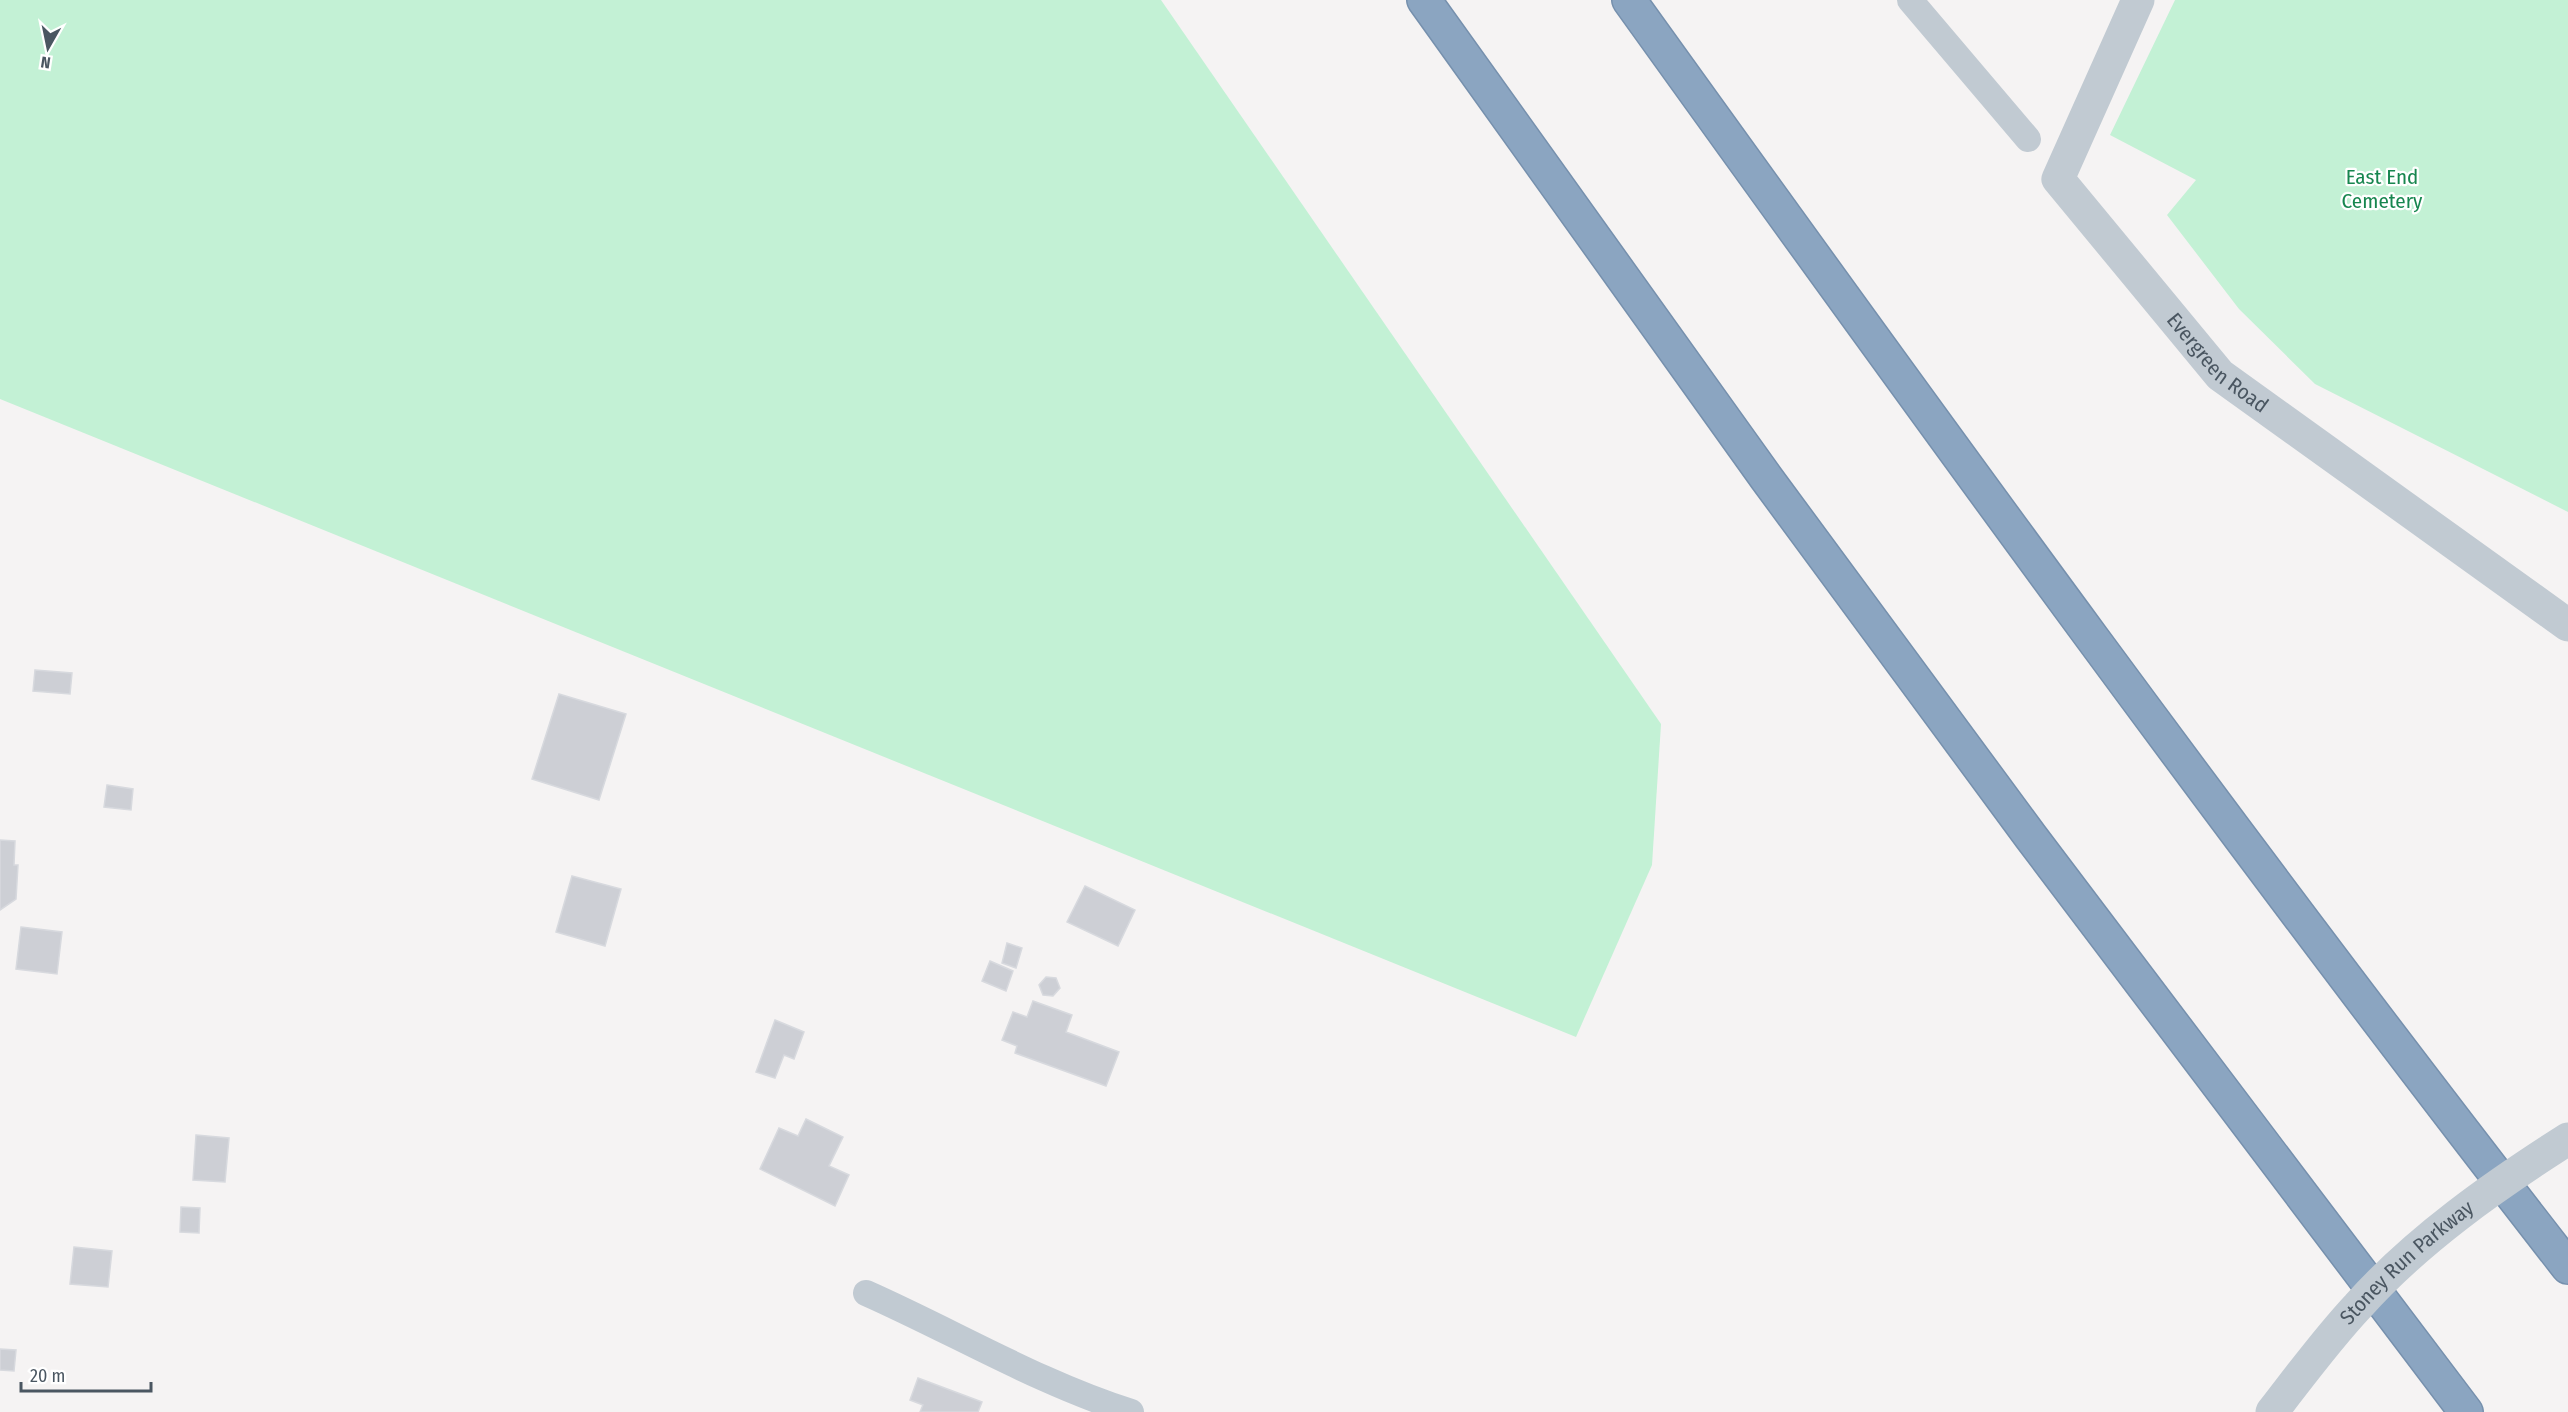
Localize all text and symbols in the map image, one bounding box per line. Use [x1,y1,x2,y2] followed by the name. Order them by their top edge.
[18,18,78,78] north arrow
[40,52,52,72] text: N
[2342,164,2423,214] park label: East End Cemetery
[2161,307,2273,418] street label: Evergreen Road
[2334,1194,2479,1330] street label: Stoney Run Parkway
[21,1355,152,1393] scale bar
[30,1365,65,1387] text: 20 m

